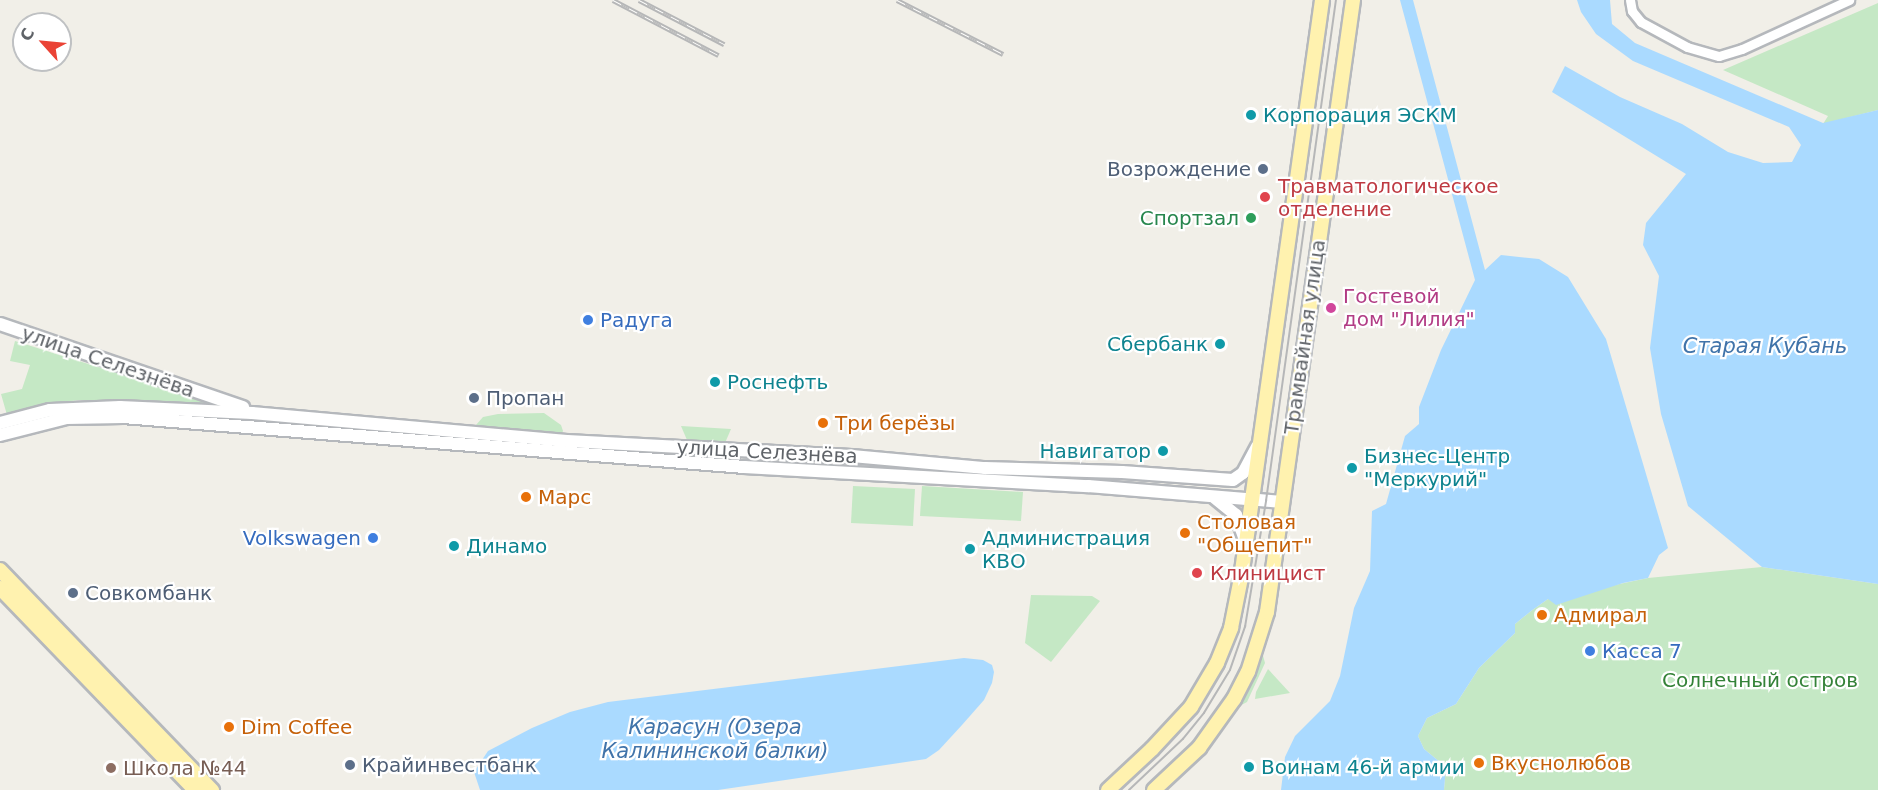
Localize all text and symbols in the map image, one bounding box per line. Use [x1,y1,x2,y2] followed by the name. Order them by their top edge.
[12,12,72,72] north arrow
[16,25,38,44] text: С
[1263,103,1457,127] place label: Корпорация ЭСКМ
[1244,108,1258,122] marker: Корпорация ЭСКМ
[1107,157,1251,181] place label: Возрождение
[1256,162,1270,176] marker: Возрождение
[1278,174,1498,221] place label: Травматологическое отделение
[1256,188,1274,206] marker: Травматологическое отделение
[1140,206,1239,230] place label: Спортзал
[1244,211,1258,225] marker: Спортзал
[1279,238,1331,436] street label: Трамвайная улица
[1343,284,1475,331] place label: Гостевой дом "Лилия"
[1324,301,1338,315] marker: Гостевой дом "Лилия"
[600,308,673,332] place label: Радуга
[581,313,595,327] marker: Радуга
[18,321,198,403] street label: улица Селезнёва
[1107,332,1208,356] place label: Сбербанк
[1683,333,1847,359] water label: Старая Кубань
[1213,337,1227,351] marker: Сбербанк
[727,370,828,394] place label: Роснефть
[708,375,722,389] marker: Роснефть
[486,386,564,410] place label: Пропан
[467,391,481,405] marker: Пропан
[835,411,955,435] place label: Три берёзы
[816,416,830,430] marker: Три берёзы
[676,435,858,469] street label: улица Селезнёва
[1040,439,1151,463] place label: Навигатор
[1156,444,1170,458] marker: Навигатор
[1364,444,1510,491] place label: Бизнес-Центр "Меркурий"
[1345,461,1359,475] marker: Бизнес-Центр "Меркурий"
[538,485,591,509] place label: Марс
[519,490,533,504] marker: Марс
[1197,510,1312,557] place label: Столовая "Общепит"
[243,526,361,550] place label: Volkswagen
[982,526,1150,573] place label: Администрация КВО
[1178,526,1192,540] marker: Столовая "Общепит"
[366,531,380,545] marker: Volkswagen
[466,534,547,558] place label: Динамо
[447,539,461,553] marker: Динамо
[963,542,977,556] marker: Администрация КВО
[1210,561,1325,585] place label: Клиницист
[1188,564,1206,582] marker: Клиницист
[85,581,212,605] place label: Совкомбанк
[66,586,80,600] marker: Совкомбанк
[1554,603,1647,627] place label: Адмирал
[1535,608,1549,622] marker: Адмирал
[1602,639,1682,663] place label: Касса 7
[1583,644,1597,658] marker: Касса 7
[1662,668,1858,692] park label: Солнечный остров
[601,714,829,764] water label: Карасун (Озера Калининской балки)
[241,715,352,739] place label: Dim Coffee
[222,720,236,734] marker: Dim Coffee
[1491,751,1631,775] place label: Вкуснолюбов
[362,753,537,777] place label: Крайинвестбанк
[1261,755,1465,779] place label: Воинам 46-й армии
[123,756,246,780] place label: Школа №44
[1472,756,1486,770] marker: Вкуснолюбов
[343,758,357,772] marker: Крайинвестбанк
[1242,760,1256,774] marker: Воинам 46-й армии
[104,761,118,775] marker: Школа №44

